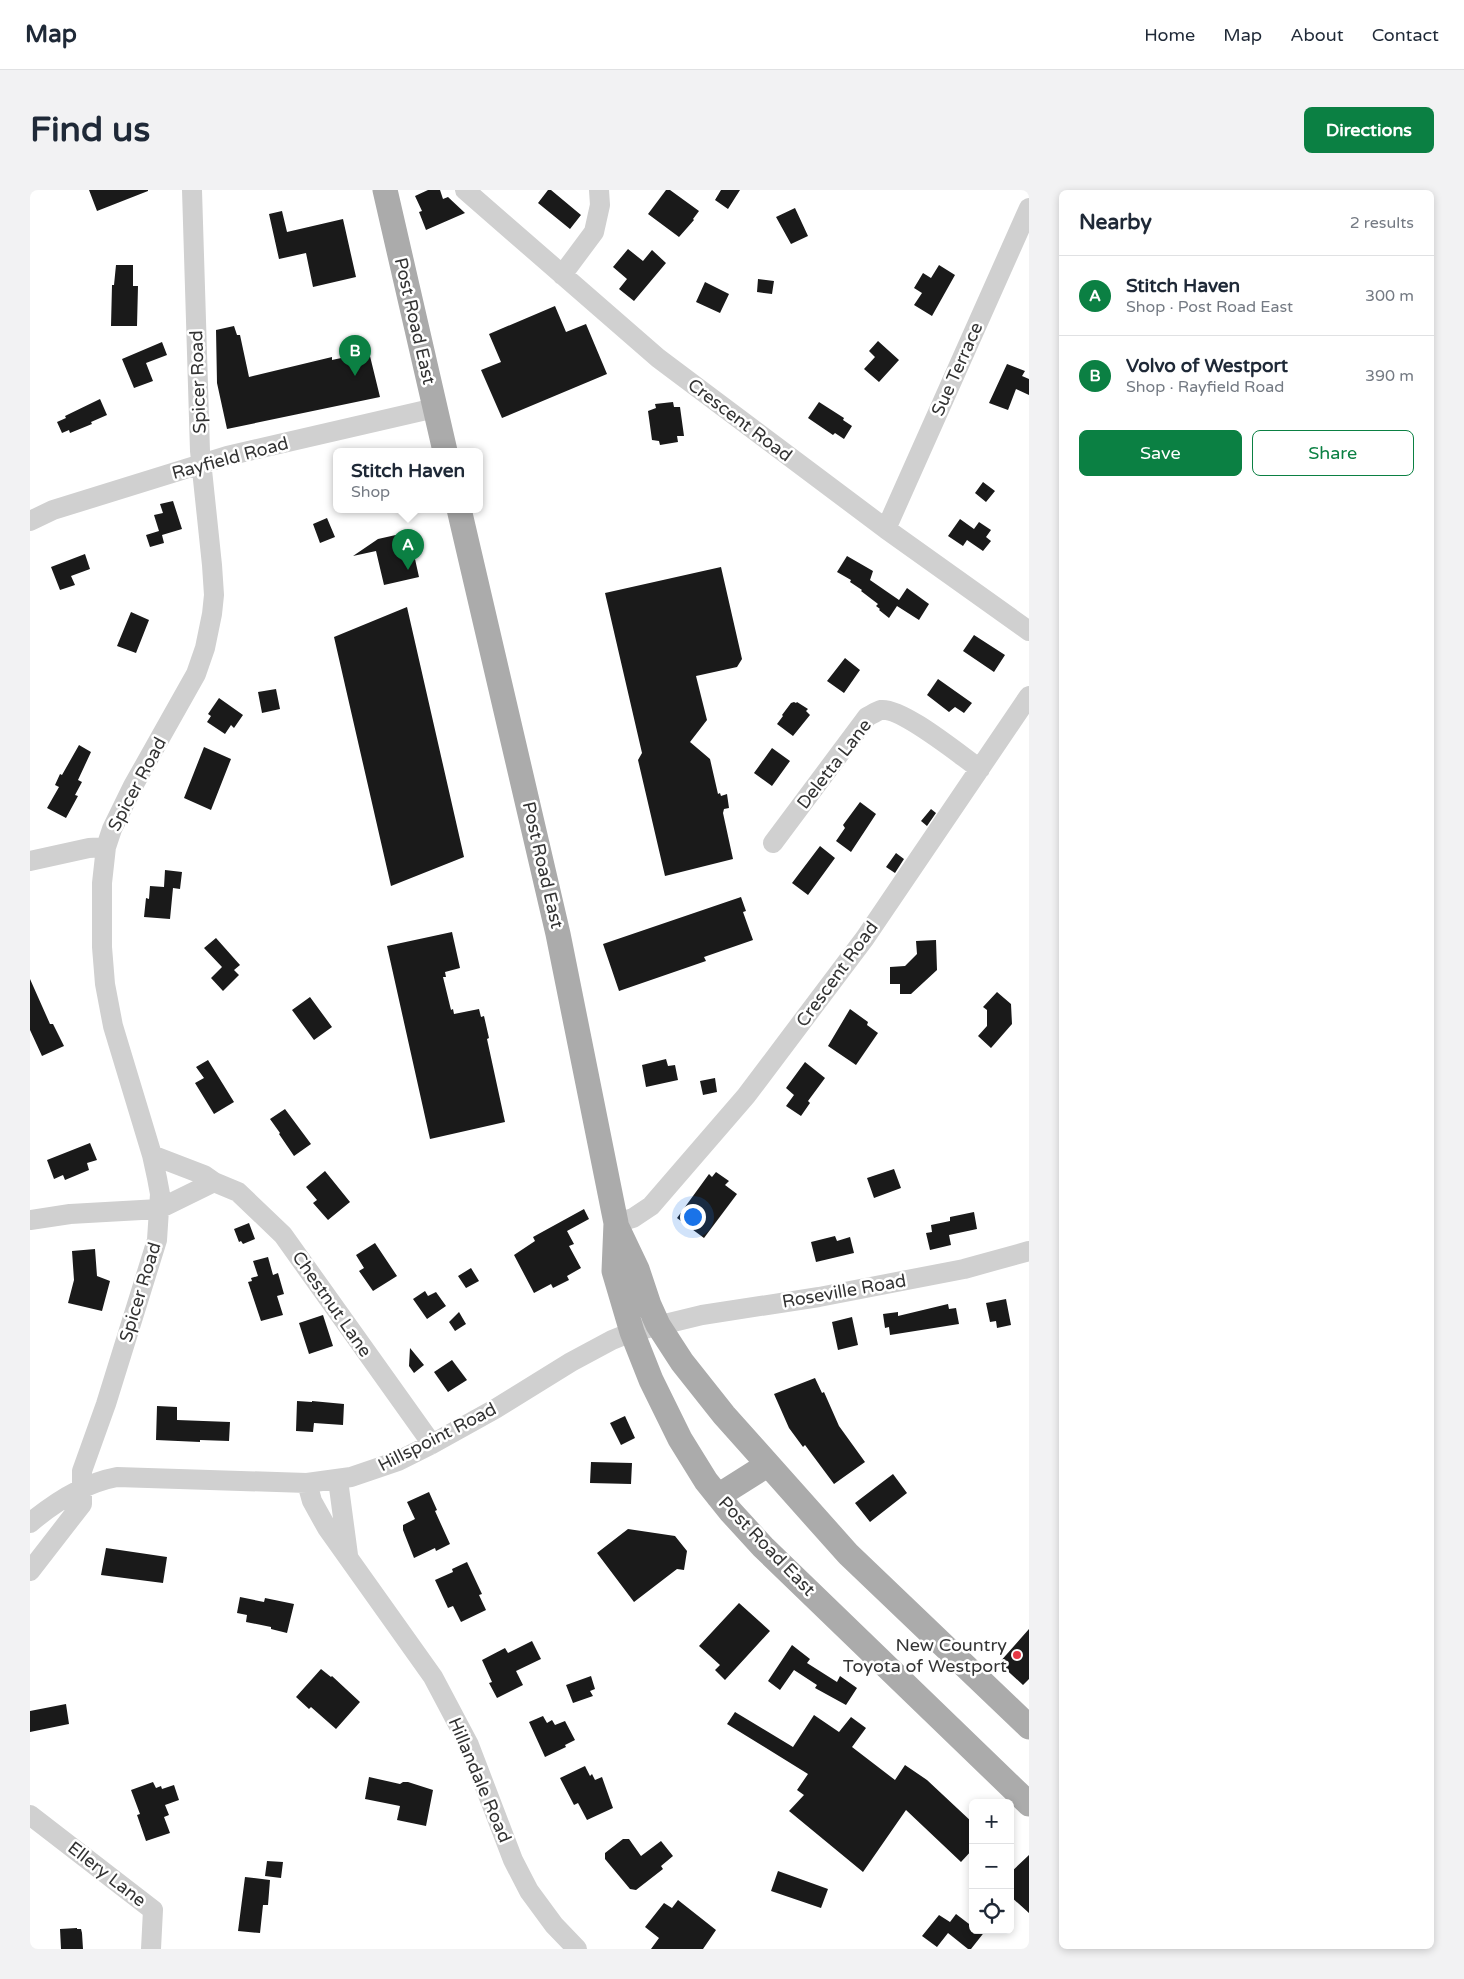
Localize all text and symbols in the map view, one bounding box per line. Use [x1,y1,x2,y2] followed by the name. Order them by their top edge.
[25,20,77,49] text: Map
[1144,24,1195,46] text: Home
[1223,24,1262,46] text: Map
[1290,24,1344,46] text: About
[1372,24,1439,46] text: Contact
[1304,107,1434,153] button: Directions
[30,109,150,151] text: Find us
[1079,210,1152,235] text: Nearby
[1350,213,1414,233] text: 2 results
[390,255,440,387] street label: Post Road East
[1126,275,1240,297] text: Stitch Haven
[1089,286,1101,306] text: A
[1365,286,1414,306] text: 300 m
[1126,297,1293,317] text: Shop · Post Road East
[927,319,987,419] street label: Sue Terrace
[185,330,211,434] street label: Spicer Road
[339,335,371,376] pin: B
[1126,355,1288,377] text: Volvo of Westport
[1089,366,1101,386] text: B
[1365,366,1414,386] text: 390 m
[683,374,797,466] street label: Crescent Road
[1126,377,1284,397] text: Shop · Rayfield Road
[1079,430,1242,476] button: Save
[1252,430,1414,476] button: Share
[169,432,291,484] street label: Rayfield Road
[333,448,483,513] popup
[351,460,465,482] text: Stitch Haven
[351,482,390,502] text: Shop
[392,529,424,570] pin: A
[792,715,876,813] street label: Deletta Lane
[103,733,171,835] street label: Spicer Road
[518,799,568,931] street label: Post Road East
[791,917,883,1031] street label: Crescent Road
[680,1204,706,1230] your location
[114,1239,166,1345] street label: Spicer Road
[287,1247,377,1361] street label: Chestnut Lane
[780,1269,908,1313] street label: Roseville Road
[374,1398,500,1476] street label: Hillspoint Road
[714,1492,820,1600] street label: Post Road East
[843,1634,1007,1677] place label: New Country Toyota of Westport
[1011,1649,1023,1661] marker: New Country Toyota of Westport
[444,1714,516,1846] street label: Hillandale Road
[969,1799,1014,1934] map controls
[969,1799,1014,1844] button: +
[63,1837,151,1911] street label: Ellery Lane
[969,1844,1014,1889] button: −
[969,1889,1014,1934] button: locate

